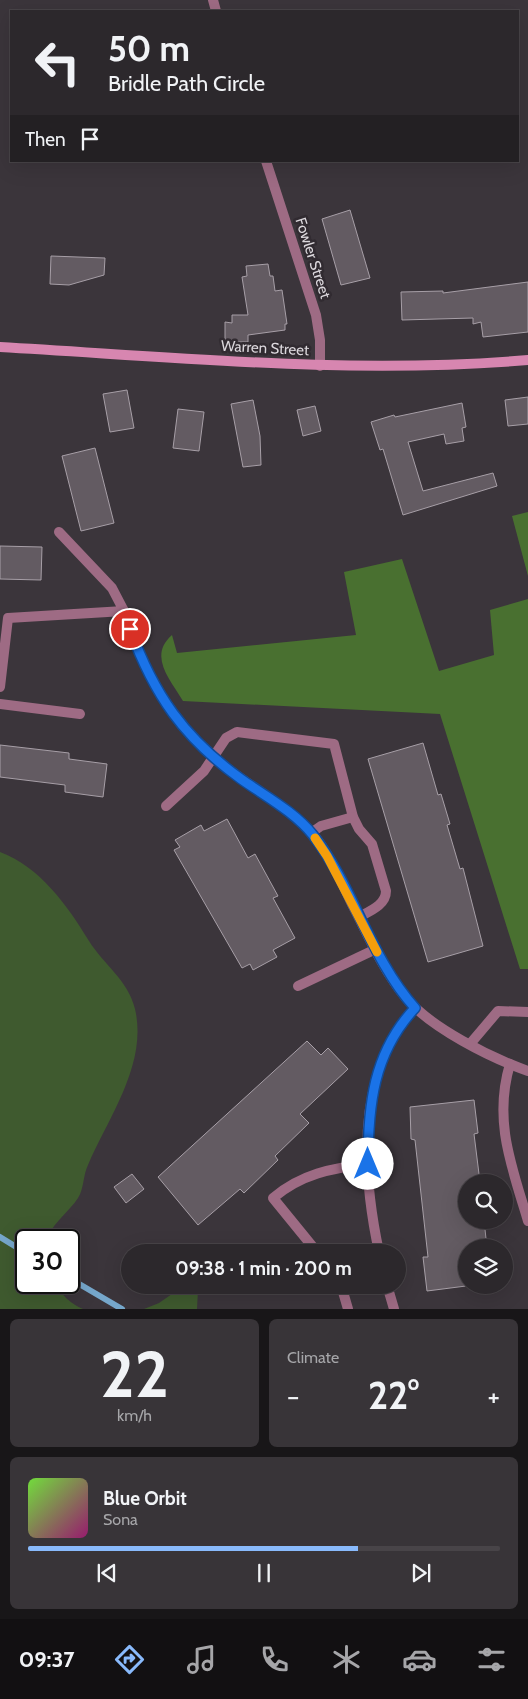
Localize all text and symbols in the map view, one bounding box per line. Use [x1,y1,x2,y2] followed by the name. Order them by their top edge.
[108,27,190,70] text: 50 m
[25,30,90,95] icon: left
[108,70,265,97] text: Bridle Path Circle
[76,125,104,153] icon: arrive
[25,128,66,151] text: Then
[291,215,335,301] street label: Fowler Street
[221,337,309,359] street label: Warren Street
[109,608,151,650] pin
[116,615,144,643] icon: arrive
[341,1137,393,1189] position arrow
[458,1174,513,1294] map controls
[458,1174,513,1229] button: search
[15,1229,80,1294] speed limit sign: 30
[458,1239,513,1294] button: layers
[175,1257,352,1280] text: 09:38 · 1 min · 200 m
[100,1334,169,1413] text: 22
[287,1348,339,1367] text: Climate
[368,1372,419,1419] text: 22°
[287,1379,299,1413] text: −
[488,1379,500,1413] text: +
[117,1406,152,1425] text: km/h
[103,1487,187,1510] text: Blue Orbit
[103,1510,138,1529] text: Sona
[93,1559,121,1587] icon: previous
[250,1559,278,1587] icon: pause
[407,1559,435,1587] icon: next
[112,1642,147,1677] icon: directions
[184,1642,219,1677] icon: music
[257,1642,292,1677] icon: phone
[329,1642,364,1677] icon: climate
[402,1642,437,1677] icon: car
[474,1642,509,1677] icon: filters
[19,1646,75,1673] text: 09:37

